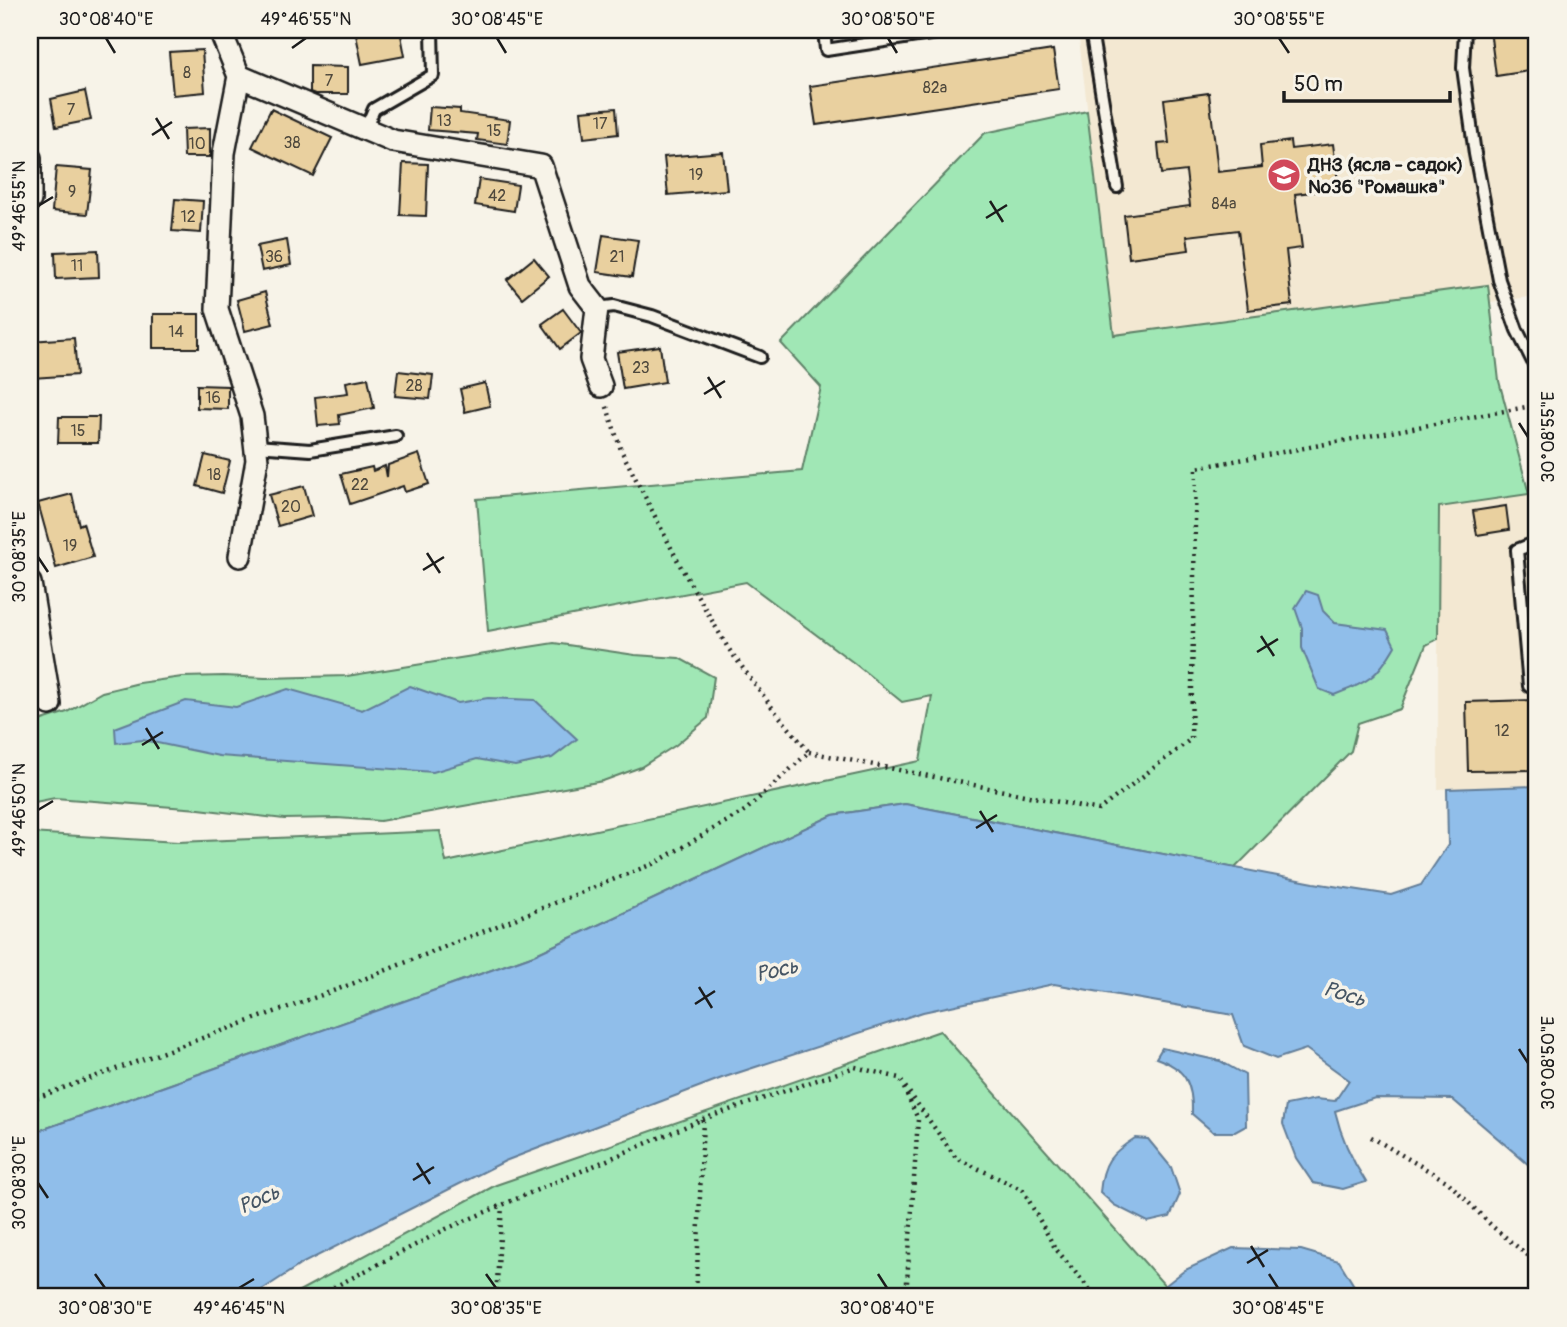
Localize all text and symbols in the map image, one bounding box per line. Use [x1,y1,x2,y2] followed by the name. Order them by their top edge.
[59,8,153,31] text: 30°08'40"E
[260,8,352,31] text: 49°46'55"N
[451,8,543,31] text: 30°08'45"E
[841,8,935,31] text: 30°08'50"E
[1233,8,1325,31] text: 30°08'55"E
[1284,60,1450,104] scale bar
[183,63,191,83] house number: 8
[325,71,334,91] house number: 7
[1294,71,1343,98] text: 50 m
[923,78,947,98] house number: 82а
[67,100,76,120] house number: 7
[436,111,452,131] house number: 13
[593,114,608,134] house number: 17
[487,121,501,141] house number: 15
[284,133,301,153] house number: 38
[188,134,206,154] house number: 10
[1307,153,1463,199] place label: ДНЗ (ясла - садок) №36 "Ромашка"
[1265,156,1303,194] school or university icon: ДНЗ (ясла - садок) №36 "Ромашка"
[8,160,31,252] text: 49°46'55"N
[689,165,703,185] house number: 19
[68,182,76,202] house number: 9
[488,186,506,206] house number: 42
[1212,194,1236,214] house number: 84а
[180,207,196,227] house number: 12
[265,247,283,267] house number: 36
[609,247,625,267] house number: 21
[71,256,83,276] house number: 11
[168,322,184,342] house number: 14
[632,358,650,378] house number: 23
[405,376,423,396] house number: 28
[205,388,221,408] house number: 16
[1537,391,1560,483] text: 30°08'55"E
[71,421,85,441] house number: 15
[207,465,221,485] house number: 18
[351,475,369,495] house number: 22
[281,497,301,517] house number: 20
[8,511,31,603] text: 30°08'35"E
[63,536,77,556] house number: 19
[1494,721,1510,741] house number: 12
[8,763,31,857] text: 49°46'50"N
[754,953,801,988] water label: Рось
[1321,975,1369,1014] water label: Рось
[1537,1016,1560,1110] text: 30°08'50"E
[8,1136,31,1230] text: 30°08'30"E
[235,1178,284,1220] water label: Рось
[58,1297,152,1320] text: 30°08'30"E
[193,1297,285,1320] text: 49°46'45"N
[450,1297,542,1320] text: 30°08'35"E
[840,1297,934,1320] text: 30°08'40"E
[1232,1297,1324,1320] text: 30°08'45"E

